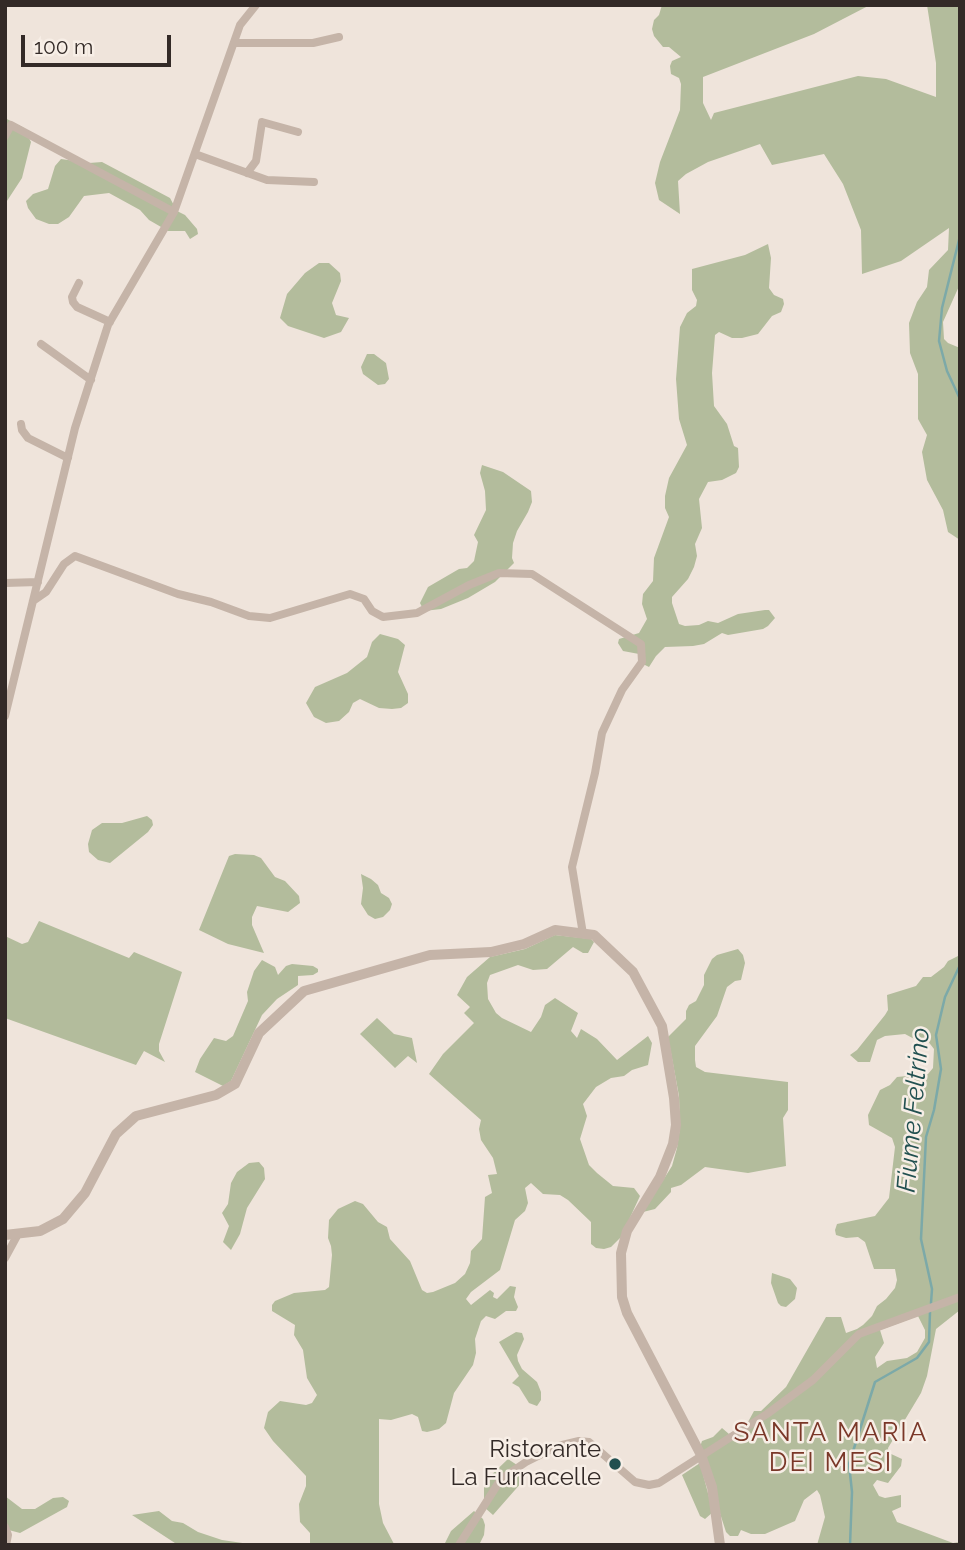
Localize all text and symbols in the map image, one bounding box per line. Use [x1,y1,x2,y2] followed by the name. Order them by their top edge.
[24,21,175,65] scale bar
[34,34,93,59] text: 100 m
[891,1026,937,1194] water label: Fiume Feltrino
[735,1417,927,1478] district label: SANTA MARIA DEI MESI
[450,1436,601,1492] place label: Ristorante La Furnacelle
[607,1456,623,1472] marker: Ristorante La Furnacelle

